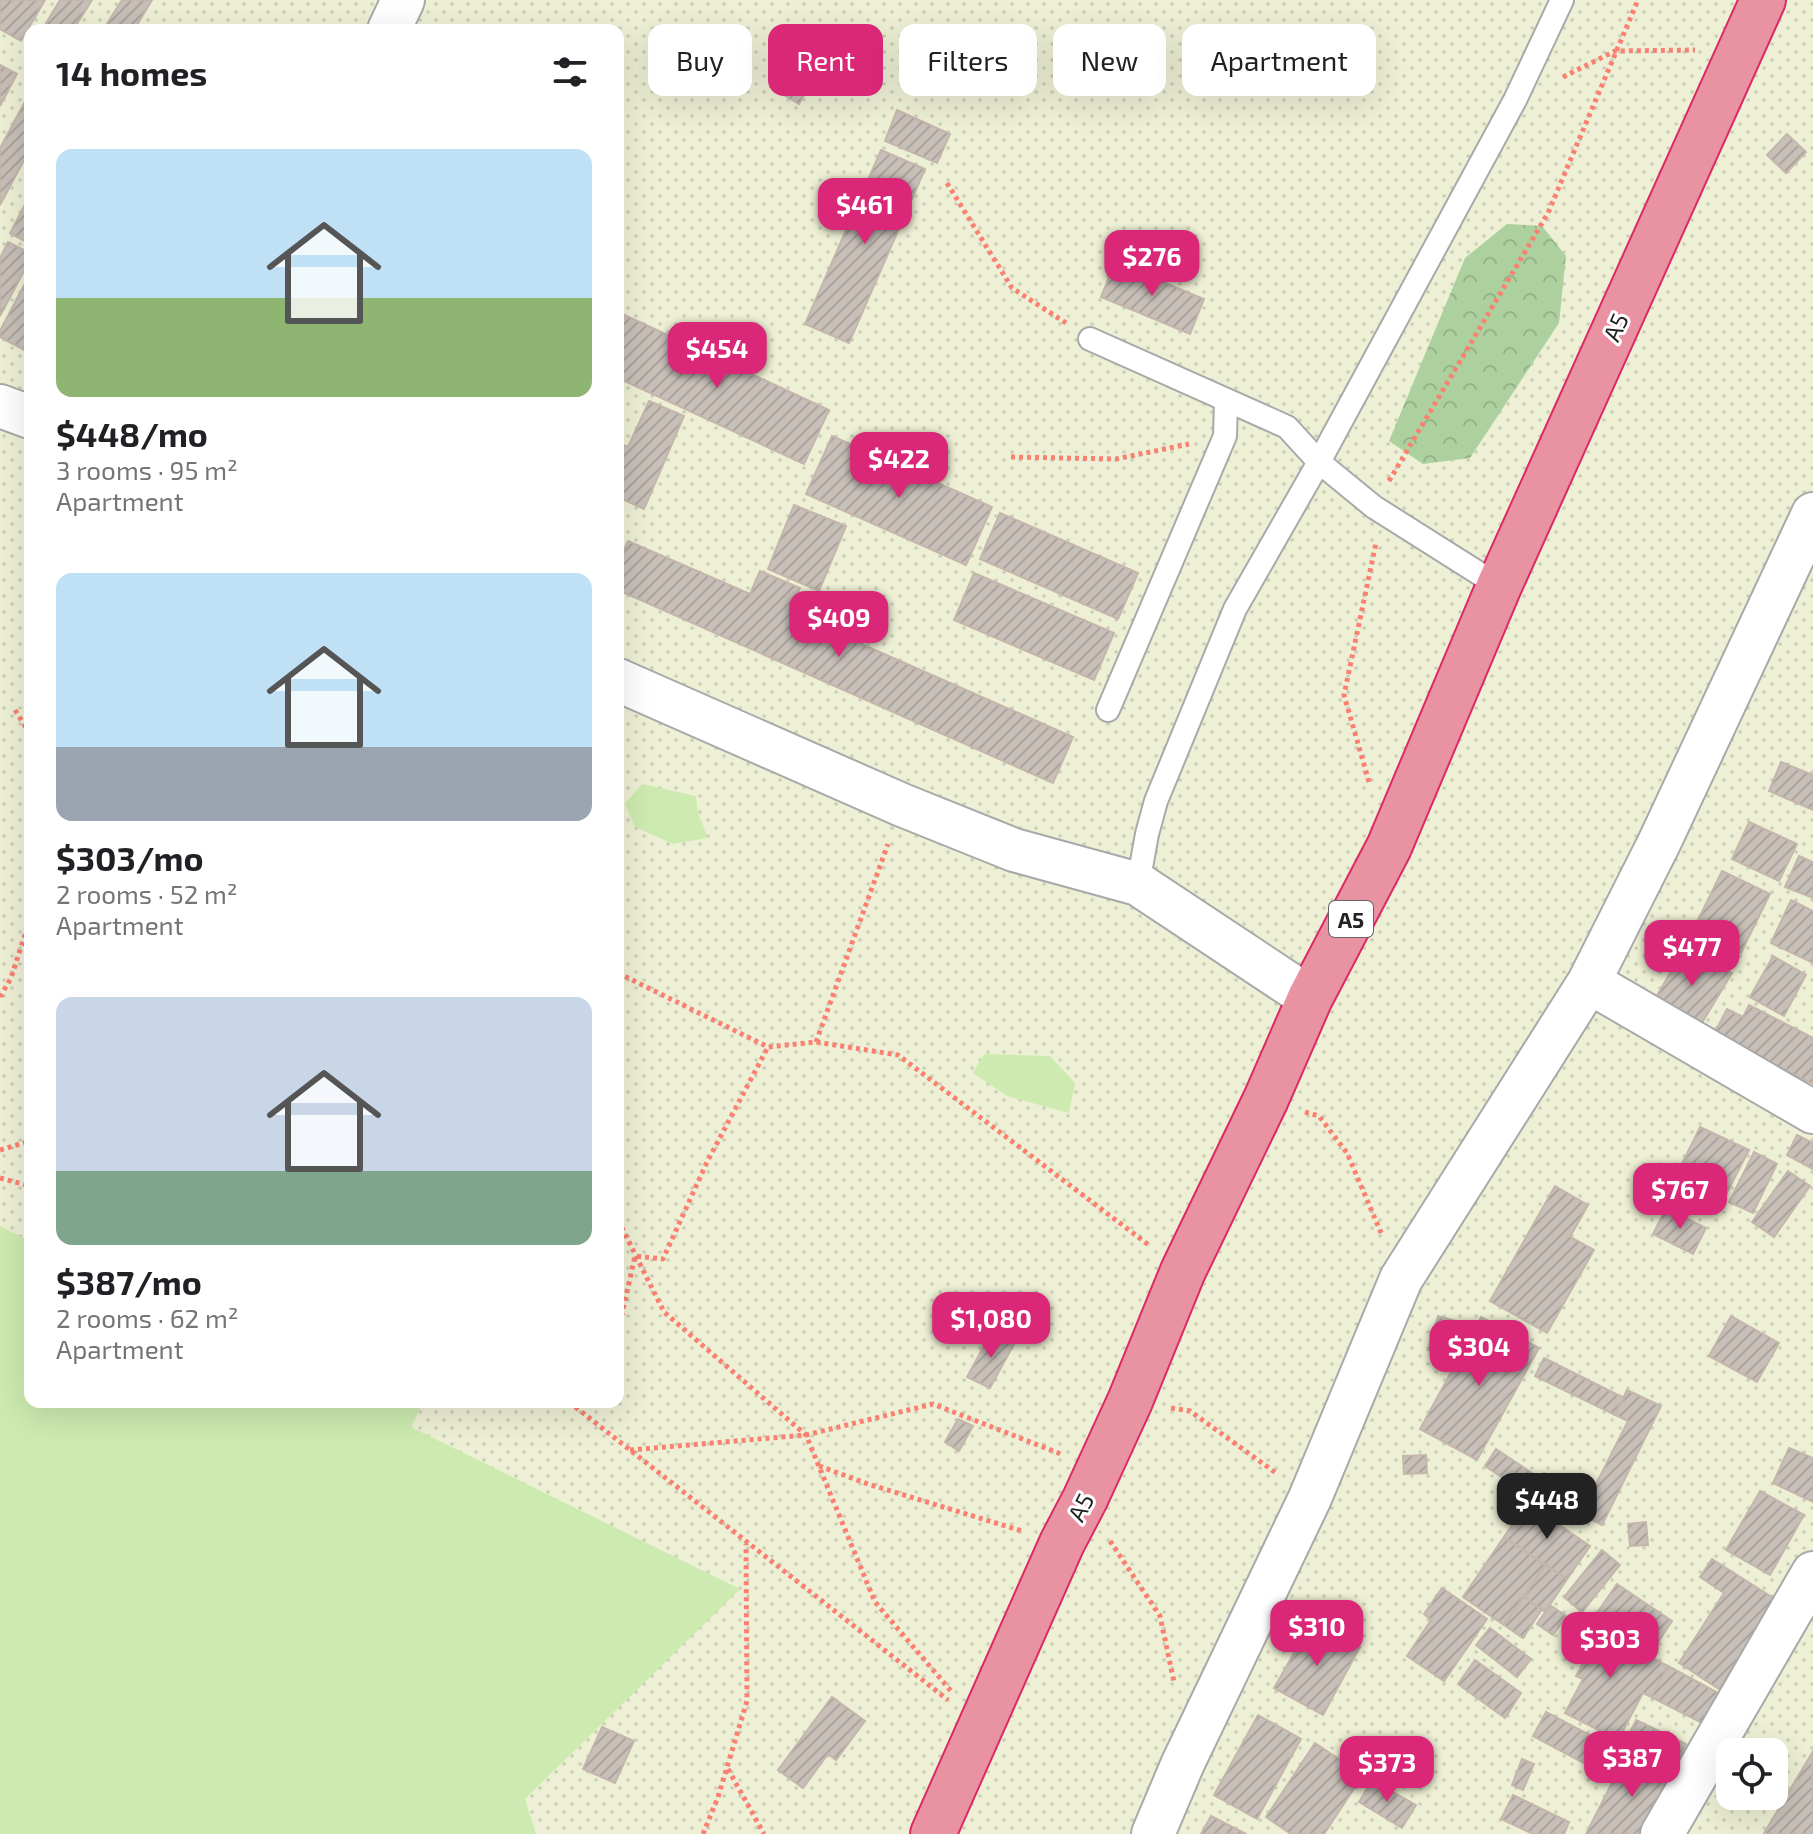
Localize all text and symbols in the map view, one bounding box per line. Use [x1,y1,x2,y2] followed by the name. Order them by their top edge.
[648,24,752,96] chip: Buy
[768,24,883,96] chip: Rent
[899,24,1037,96] chip: Filters
[1053,24,1166,96] chip: New
[1182,24,1376,96] chip: Apartment
[548,50,592,94] icon: filters
[56,52,207,93] text: 14 homes
[818,178,912,246] pin: $461
[836,188,894,219] text: $461
[252,201,396,345] icon: home
[1105,230,1199,298] pin: $276
[1122,240,1182,271] text: $276
[1596,308,1634,346] street label: A5
[670,322,764,390] pin: $454
[686,332,748,363] text: $454
[56,413,208,454] text: $448/mo
[852,432,946,500] pin: $422
[868,442,930,473] text: $422
[56,454,238,485] text: 3 rooms · 95 m²
[56,485,184,516] text: Apartment
[792,591,886,659] pin: $409
[807,601,871,632] text: $409
[252,625,396,769] icon: home
[56,837,203,878] text: $303/mo
[56,878,238,909] text: 2 rooms · 52 m²
[1329,901,1373,937] road number: A5
[56,909,184,940] text: Apartment
[1645,920,1739,988] pin: $477
[1662,930,1722,961] text: $477
[252,1049,396,1193] icon: home
[1633,1163,1727,1231] pin: $767
[1651,1173,1709,1204] text: $767
[56,1261,202,1302] text: $387/mo
[926,1292,1056,1360] pin: $1,080
[56,1302,239,1333] text: 2 rooms · 62 m²
[950,1302,1032,1333] text: $1,080
[1432,1320,1526,1388] pin: $304
[1448,1330,1510,1361] text: $304
[56,1333,184,1364] text: Apartment
[1500,1473,1594,1541] pin: $448
[1515,1483,1579,1514] text: $448
[1061,1488,1099,1526] street label: A5
[1270,1600,1364,1668] pin: $310
[1288,1610,1346,1641] text: $310
[1563,1612,1657,1680] pin: $303
[1580,1622,1640,1653] text: $303
[1585,1731,1679,1799] pin: $387
[1340,1736,1434,1804] pin: $373
[1716,1738,1788,1810] map controls
[1716,1738,1788,1810] button: locate
[1602,1741,1662,1772] text: $387
[1358,1746,1416,1777] text: $373

